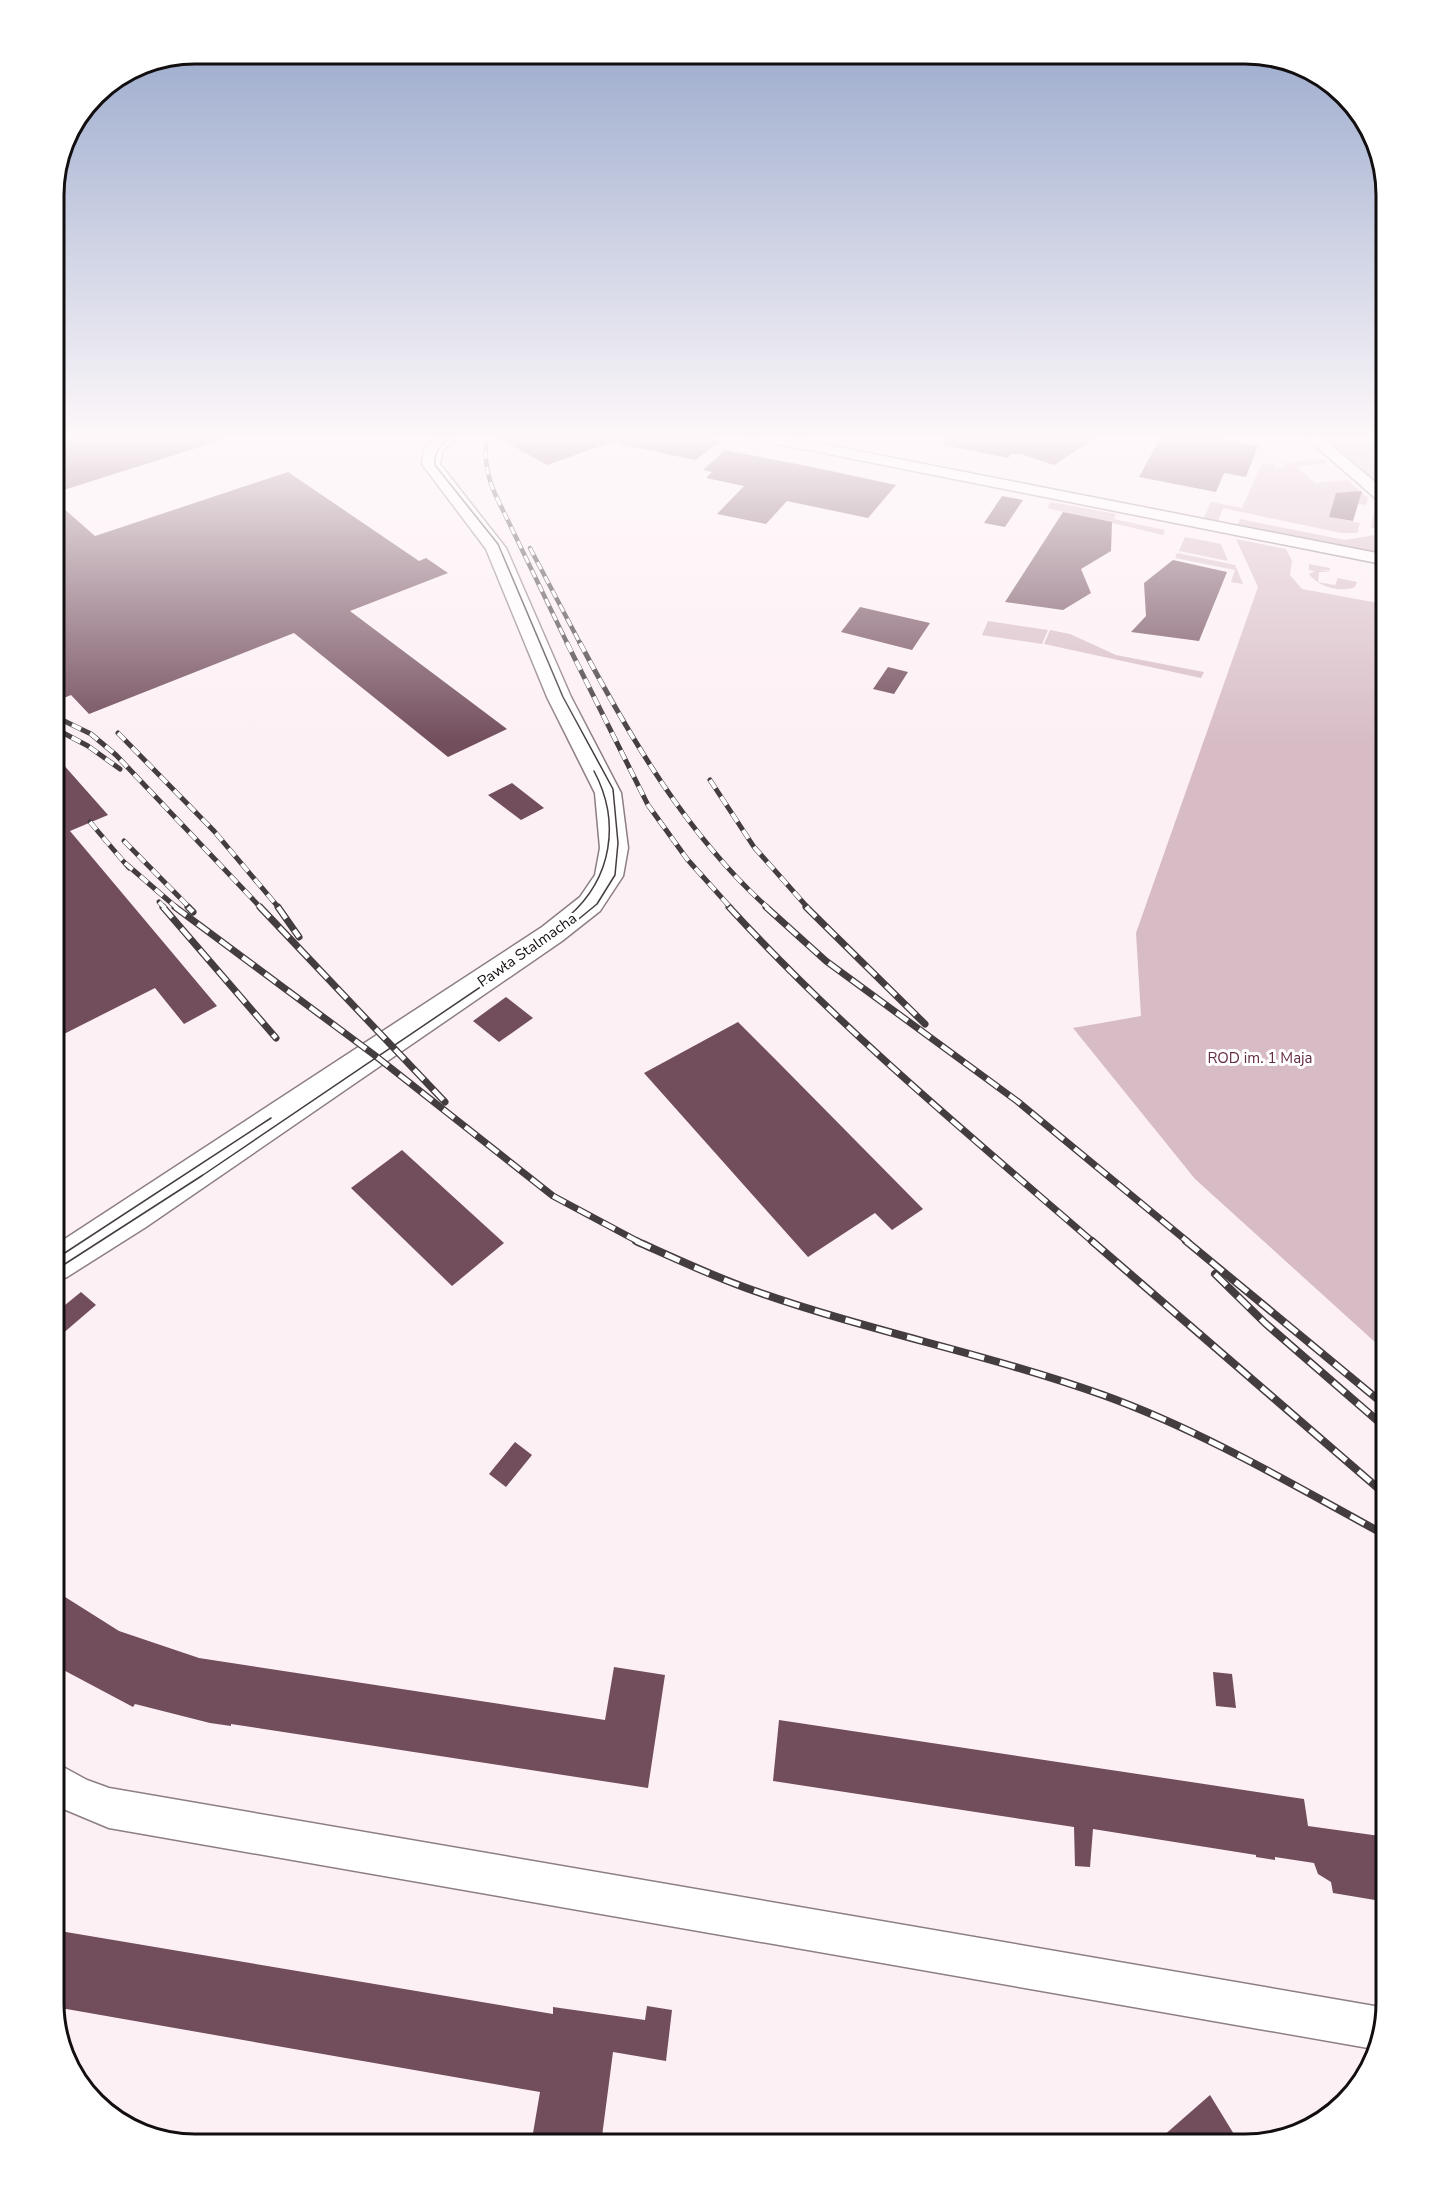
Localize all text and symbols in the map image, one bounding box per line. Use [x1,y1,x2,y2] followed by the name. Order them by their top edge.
[473,908,581,992] street label: Pawła Stalmacha
[1207,1048,1313,1068] park label: ROD im. 1 Maja

